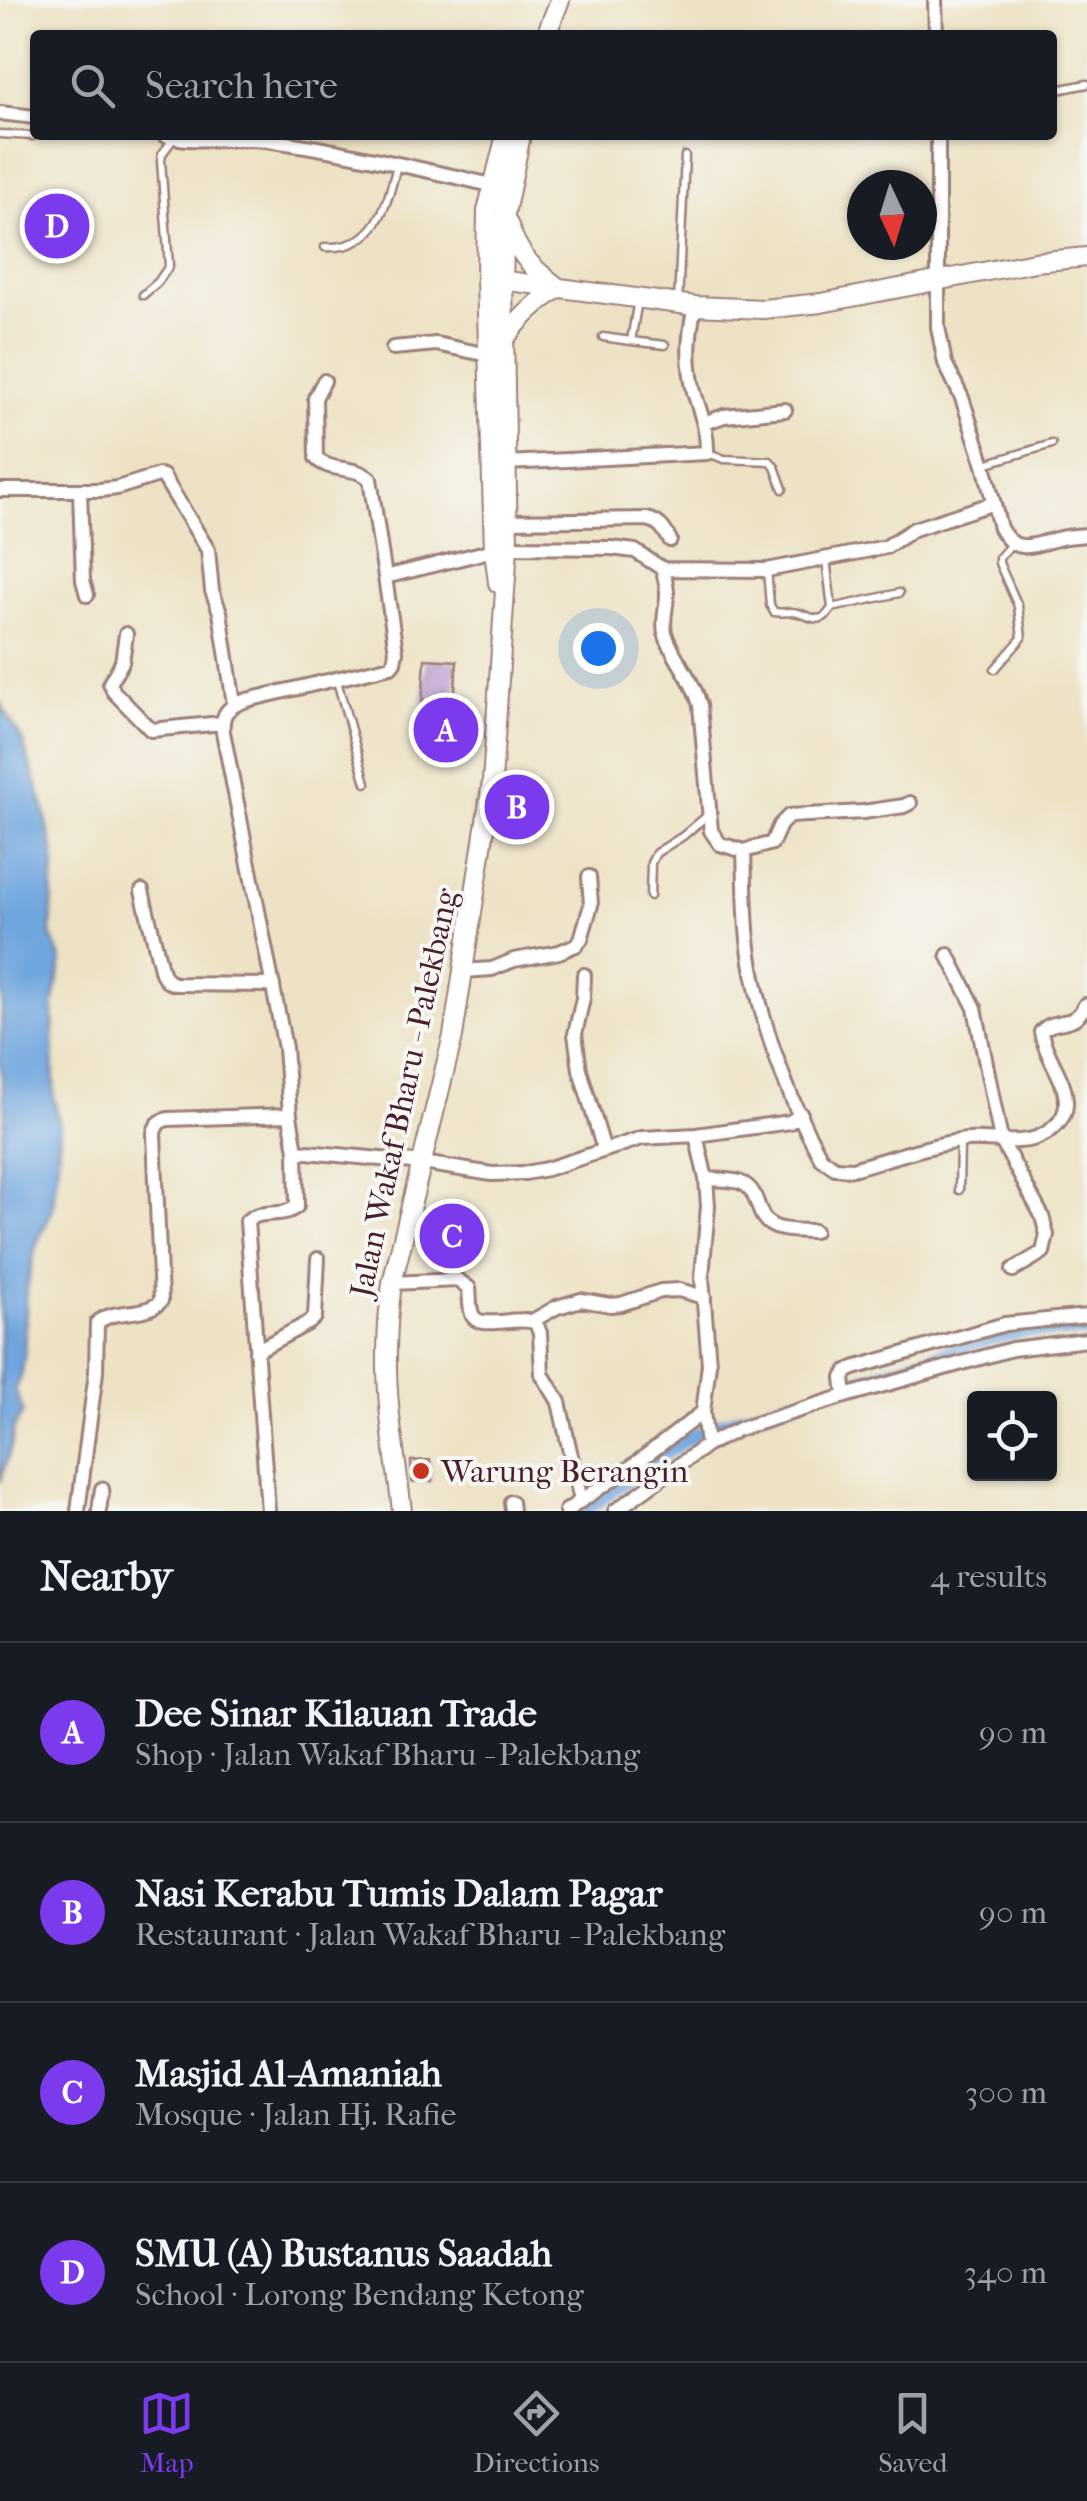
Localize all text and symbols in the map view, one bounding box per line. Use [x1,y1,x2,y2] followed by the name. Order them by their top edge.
[30,30,1057,140] search box
[65,58,120,113] icon: search
[145,63,338,108] text: Search here
[847,170,937,260] north arrow
[24,188,90,264] pin: D
[573,623,624,674] your location
[414,692,478,768] pin: A
[484,770,550,844] pin: B
[342,884,466,1304] street label: Jalan Wakaf Bharu - Palekbang
[420,1198,484,1274] pin: C
[967,1391,1057,1481] map controls
[967,1391,1057,1481] button: locate
[440,1453,689,1490] place label: Warung Berangin
[410,1460,432,1482] marker: Warung Berangin
[40,1552,172,1601] text: Nearby
[930,1558,1047,1595] text: 4 results
[135,1691,537,1736] text: Dee Sinar Kilauan Trade
[62,1714,83,1751] text: A
[979,1714,1047,1751] text: 90 m
[135,1736,640,1773] text: Shop · Jalan Wakaf Bharu - Palekbang
[135,1871,663,1916] text: Nasi Kerabu Tumis Dalam Pagar
[62,1894,83,1931] text: B
[979,1894,1047,1931] text: 90 m
[135,1916,725,1953] text: Restaurant · Jalan Wakaf Bharu - Palekbang
[135,2051,442,2096] text: Masjid Al-Amaniah
[62,2074,83,2111] text: C
[965,2074,1047,2111] text: 300 m
[135,2096,456,2133] text: Mosque · Jalan Hj. Rafie
[135,2231,552,2276] text: SMU (A) Bustanus Saadah
[60,2254,85,2291] text: D
[964,2254,1047,2291] text: 340 m
[135,2276,583,2313] text: School · Lorong Bendang Ketong
[139,2386,194,2479] tab: Map
[473,2386,599,2479] tab: Directions
[878,2386,948,2479] tab: Saved

